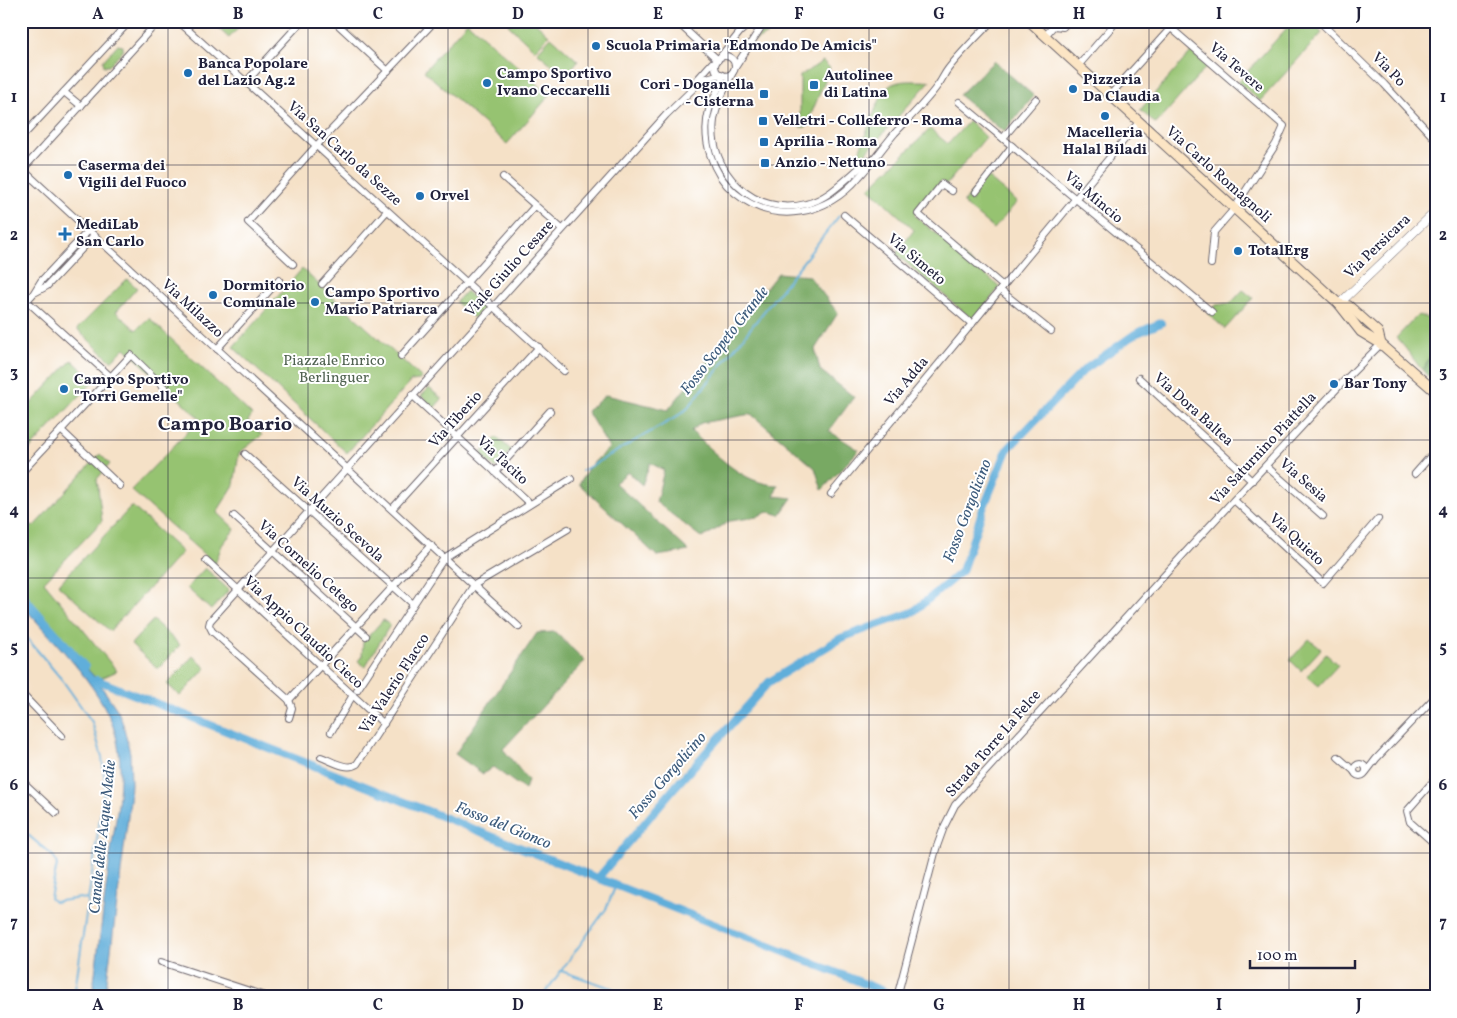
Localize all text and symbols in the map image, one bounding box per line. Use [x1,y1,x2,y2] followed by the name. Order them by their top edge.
[92,4,104,26] text: A
[233,4,244,26] text: B
[373,4,383,26] text: C
[512,4,524,26] text: D
[653,4,663,26] text: E
[794,4,804,26] text: F
[933,4,945,26] text: G
[1073,4,1085,26] text: H
[1216,4,1222,26] text: I
[1355,4,1362,26] text: J
[606,36,877,57] place label: Scuola Primaria "Edmondo De Amicis"
[1204,38,1268,98] street label: Via Tevere
[590,40,602,52] marker: Scuola Primaria "Edmondo De Amicis"
[1366,48,1410,92] street label: Via Po
[198,54,308,92] place label: Banca Popolare del Lazio Ag.2
[497,64,612,102] place label: Campo Sportivo Ivano Ceccarelli
[824,66,893,104] place label: Autolinee di Latina
[182,67,194,79] marker: Banca Popolare del Lazio Ag.2
[1083,70,1160,108] place label: Pizzeria Da Claudia
[640,75,754,113] place label: Cori - Doganella - Cisterna
[481,77,493,89] marker: Campo Sportivo Ivano Ceccarelli
[808,79,820,91] marker: Autolinee di Latina
[1067,83,1079,95] marker: Pizzeria Da Claudia
[11,87,17,109] text: 1
[1440,87,1446,109] text: 1
[758,88,770,100] marker: Cori - Doganella - Cisterna
[282,97,406,211] street label: Via San Carlo da Sezze
[1099,110,1111,122] marker: Macelleria Halal Biladi
[773,111,963,132] place label: Velletri - Colleferro - Roma
[757,115,769,127] marker: Velletri - Colleferro - Roma
[1161,122,1275,228] street label: Via Carlo Romagnoli
[1063,123,1147,161] place label: Macelleria Halal Biladi
[774,132,878,153] place label: Aprilia - Roma
[758,136,770,148] marker: Aprilia - Roma
[775,153,886,174] place label: Anzio - Nettuno
[78,156,187,194] place label: Caserma dei Vigili del Fuoco
[759,157,771,169] marker: Anzio - Nettuno
[1059,167,1127,229] street label: Via Mincio
[62,169,74,181] marker: Caserma dei Vigili del Fuoco
[430,186,469,207] place label: Orvel
[414,190,426,202] marker: Orvel
[1340,210,1416,284] street label: Via Persicara
[76,215,145,253] place label: MediLab San Carlo
[461,216,559,322] street label: Viale Giulio Cesare
[10,225,18,247] text: 2
[1439,225,1447,247] text: 2
[58,227,72,241] marker: MediLab San Carlo
[882,229,950,291] street label: Via Simeto
[1248,241,1309,262] place label: TotalErg
[1232,245,1244,257] marker: TotalErg
[156,275,228,343] street label: Via Milazzo
[223,276,305,314] place label: Dormitorio Comunale
[676,282,774,400] water label: Fosso Scopeto Grande
[325,283,440,321] place label: Campo Sportivo Mario Patriarca
[207,289,219,301] marker: Dormitorio Comunale
[309,296,321,308] marker: Campo Sportivo Mario Patriarca
[283,351,385,389] park label: Piazzale Enrico Berlinguer
[880,353,934,411] street label: Via Adda
[10,362,18,384] text: 3
[1439,362,1447,384] text: 3
[1148,368,1238,452] street label: Via Dora Baltea
[74,370,189,408] place label: Campo Sportivo "Torri Gemelle"
[1344,374,1407,395] place label: Bar Tony
[1328,378,1340,390] marker: Bar Tony
[58,383,70,395] marker: Campo Sportivo "Torri Gemelle"
[425,387,487,453] street label: Via Tiberio
[1206,388,1322,510] street label: Via Saturnino Piattella
[158,411,292,439] district label: Campo Boario
[472,432,532,490] street label: Via Tacito
[1274,454,1332,508] street label: Via Sesia
[938,456,998,566] water label: Fosso Gorgolicino
[286,472,388,568] street label: Via Muzio Scevola
[9,500,19,522] text: 4
[1438,500,1448,522] text: 4
[1264,509,1328,571] street label: Via Quieto
[253,516,363,618] street label: Via Cornelio Cetego
[238,572,368,694] street label: Via Appio Claudio Cieco
[355,630,435,738] street label: Via Valerio Flacco
[10,637,18,659] text: 5
[1439,637,1447,659] text: 5
[941,686,1047,802] street label: Strada Torre La Felce
[624,727,712,824] water label: Fosso Gorgolicino
[84,759,122,915] water label: Canale delle Acque Medie
[10,775,19,797] text: 6
[1439,775,1448,797] text: 6
[452,797,555,855] water label: Fosso del Gionco
[10,912,18,934] text: 7
[1439,912,1447,934] text: 7
[1250,938,1354,970] scale bar
[1257,946,1297,967] text: 100 m
[92,995,104,1017] text: A
[233,995,244,1017] text: B
[373,995,383,1017] text: C
[512,995,524,1017] text: D
[653,995,663,1017] text: E
[794,995,804,1017] text: F
[933,995,945,1017] text: G
[1073,995,1085,1017] text: H
[1216,995,1222,1017] text: I
[1355,995,1362,1017] text: J

